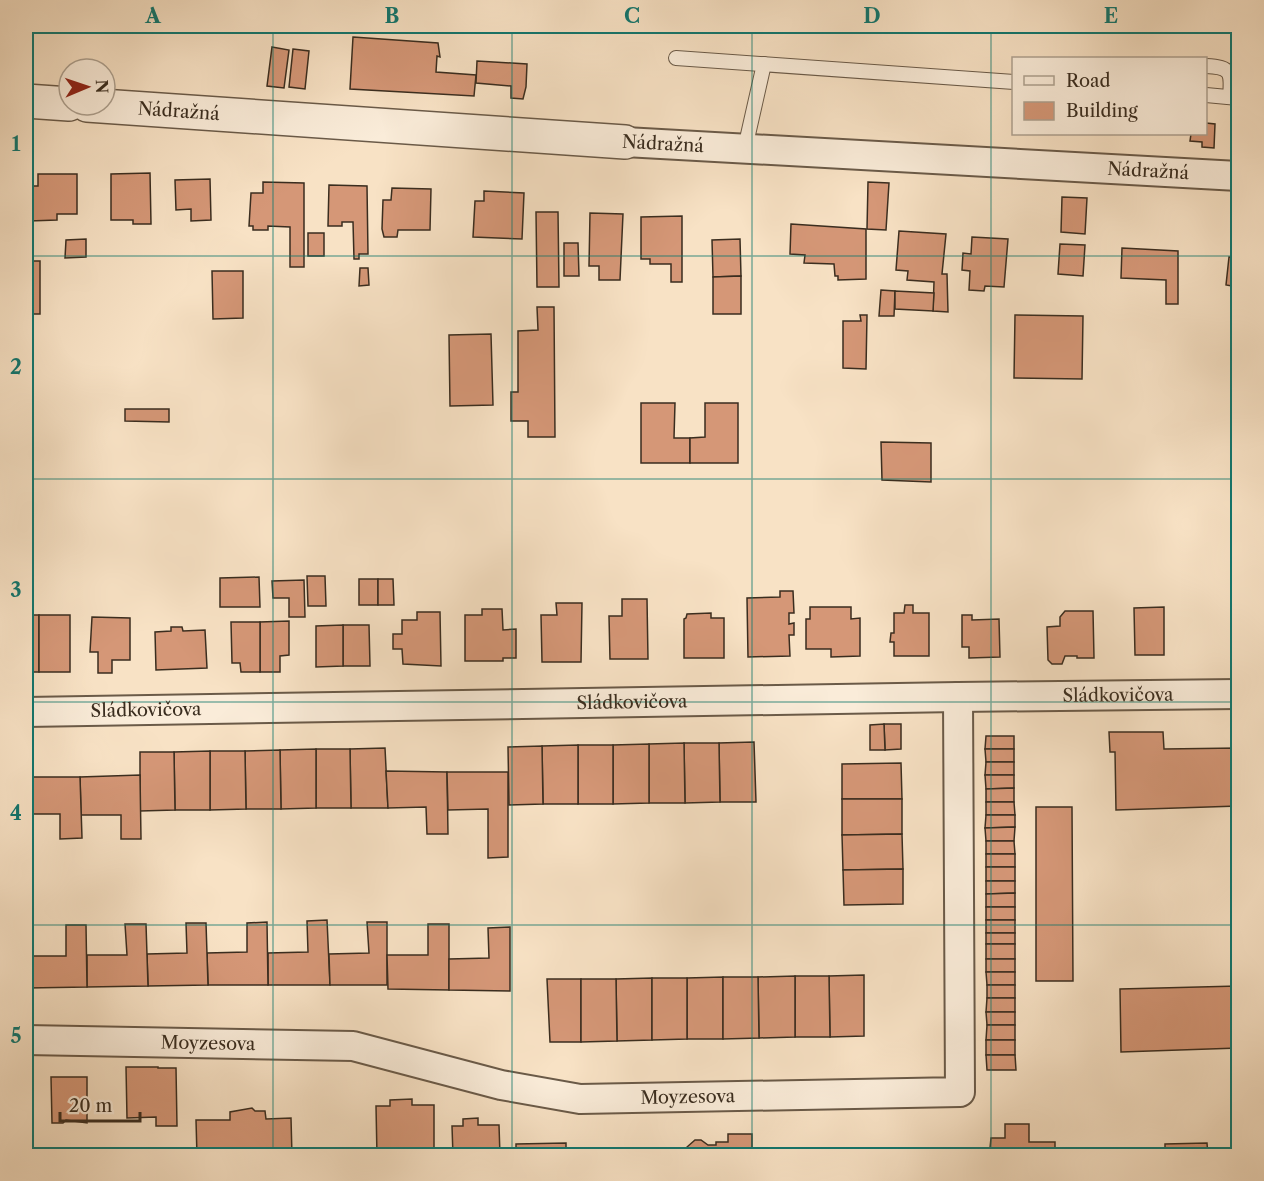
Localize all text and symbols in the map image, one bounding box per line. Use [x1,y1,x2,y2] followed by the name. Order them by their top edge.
[144,4,161,28] text: A
[385,4,400,28] text: B
[624,4,640,28] text: C
[863,4,881,28] text: D
[1104,4,1118,28] text: E
[57,57,117,117] north arrow
[1012,57,1207,135] legend
[1066,70,1111,92] text: Road
[92,79,112,94] text: N
[137,98,221,125] street label: Nádražná
[1066,100,1138,122] text: Building
[622,131,705,157] street label: Nádražná
[12,132,21,156] text: 1
[1107,158,1190,184] street label: Nádražná
[10,355,22,379] text: 2
[10,578,22,602] text: 3
[1062,684,1174,707] street label: Sládkovičova
[576,690,688,714] street label: Sládkovičova
[90,698,202,722] street label: Sládkovičova
[10,801,22,825] text: 4
[10,1024,22,1048] text: 5
[160,1031,256,1055] street label: Moyzesova
[60,1085,140,1123] scale bar
[640,1085,736,1109] street label: Moyzesova
[69,1095,113,1117] text: 20 m

